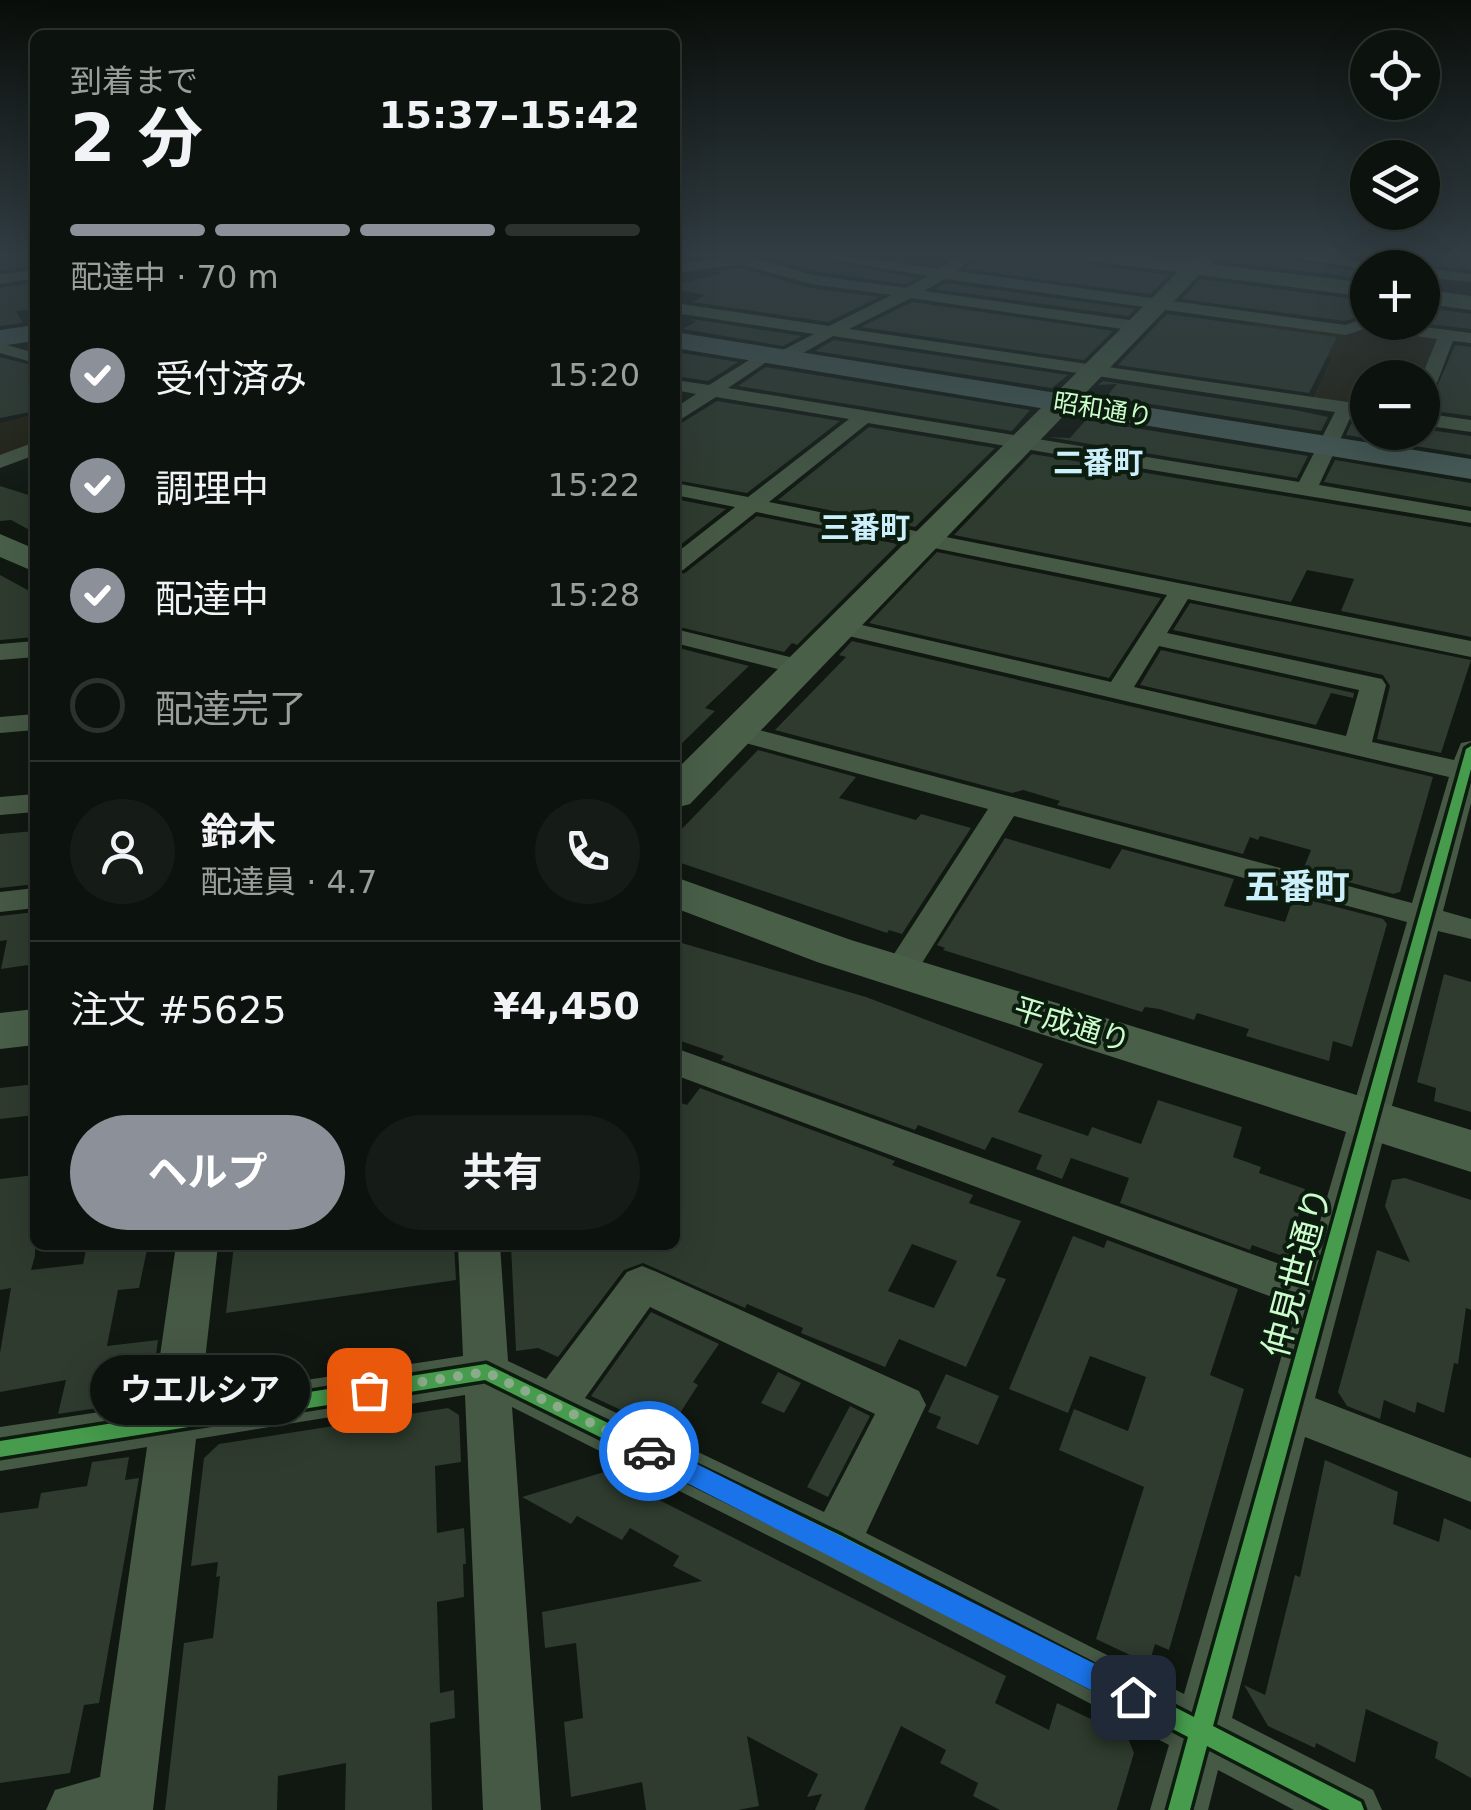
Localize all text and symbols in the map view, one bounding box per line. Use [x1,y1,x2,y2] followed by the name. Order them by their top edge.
[1350,30,1440,450] map controls
[1350,30,1440,120] button: locate
[70,62,198,100] text: 到着まで
[379,93,640,137] text: 15:37–15:42
[70,101,203,176] text: 2 分
[1350,140,1440,230] button: layers
[1350,250,1440,340] button: +
[70,258,279,296] text: 配達中 · 70 m
[70,348,125,403] icon: check
[548,356,640,394] text: 15:20
[155,357,307,401] text: 受付済み
[1350,360,1440,450] button: −
[1051,387,1155,432] street label: 昭和通り
[1053,445,1143,480] district label: 二番町
[70,458,125,513] icon: check
[548,466,640,504] text: 15:22
[155,467,269,511] text: 調理中
[820,510,910,545] district label: 三番町
[70,568,125,623] icon: check
[548,576,640,614] text: 15:28
[155,577,269,621] text: 配達中
[155,687,307,731] text: 配達完了
[70,799,175,904] button: person
[535,799,640,904] button: phone
[200,810,276,854] text: 鈴木
[200,863,377,901] text: 配達員 · 4.7
[1244,867,1350,907] district label: 五番町
[493,984,640,1028] text: ¥4,450
[70,988,287,1032] text: 注文 #5625
[1010,990,1135,1059] street label: 平成通り
[70,1115,345,1230] button: ヘルプ
[365,1115,640,1230] button: 共有
[1255,1182,1339,1362] street label: 仲見世通り
[327,1348,412,1433] pin
[89,1355,309,1425] callout: ウエルシア
[342,1363,397,1418] icon: bag
[120,1371,280,1409] text: ウエルシア
[599,1401,699,1501] courier
[622,1424,677,1479] icon: car
[1091,1655,1176,1740] pin
[1106,1670,1161,1725] icon: home

